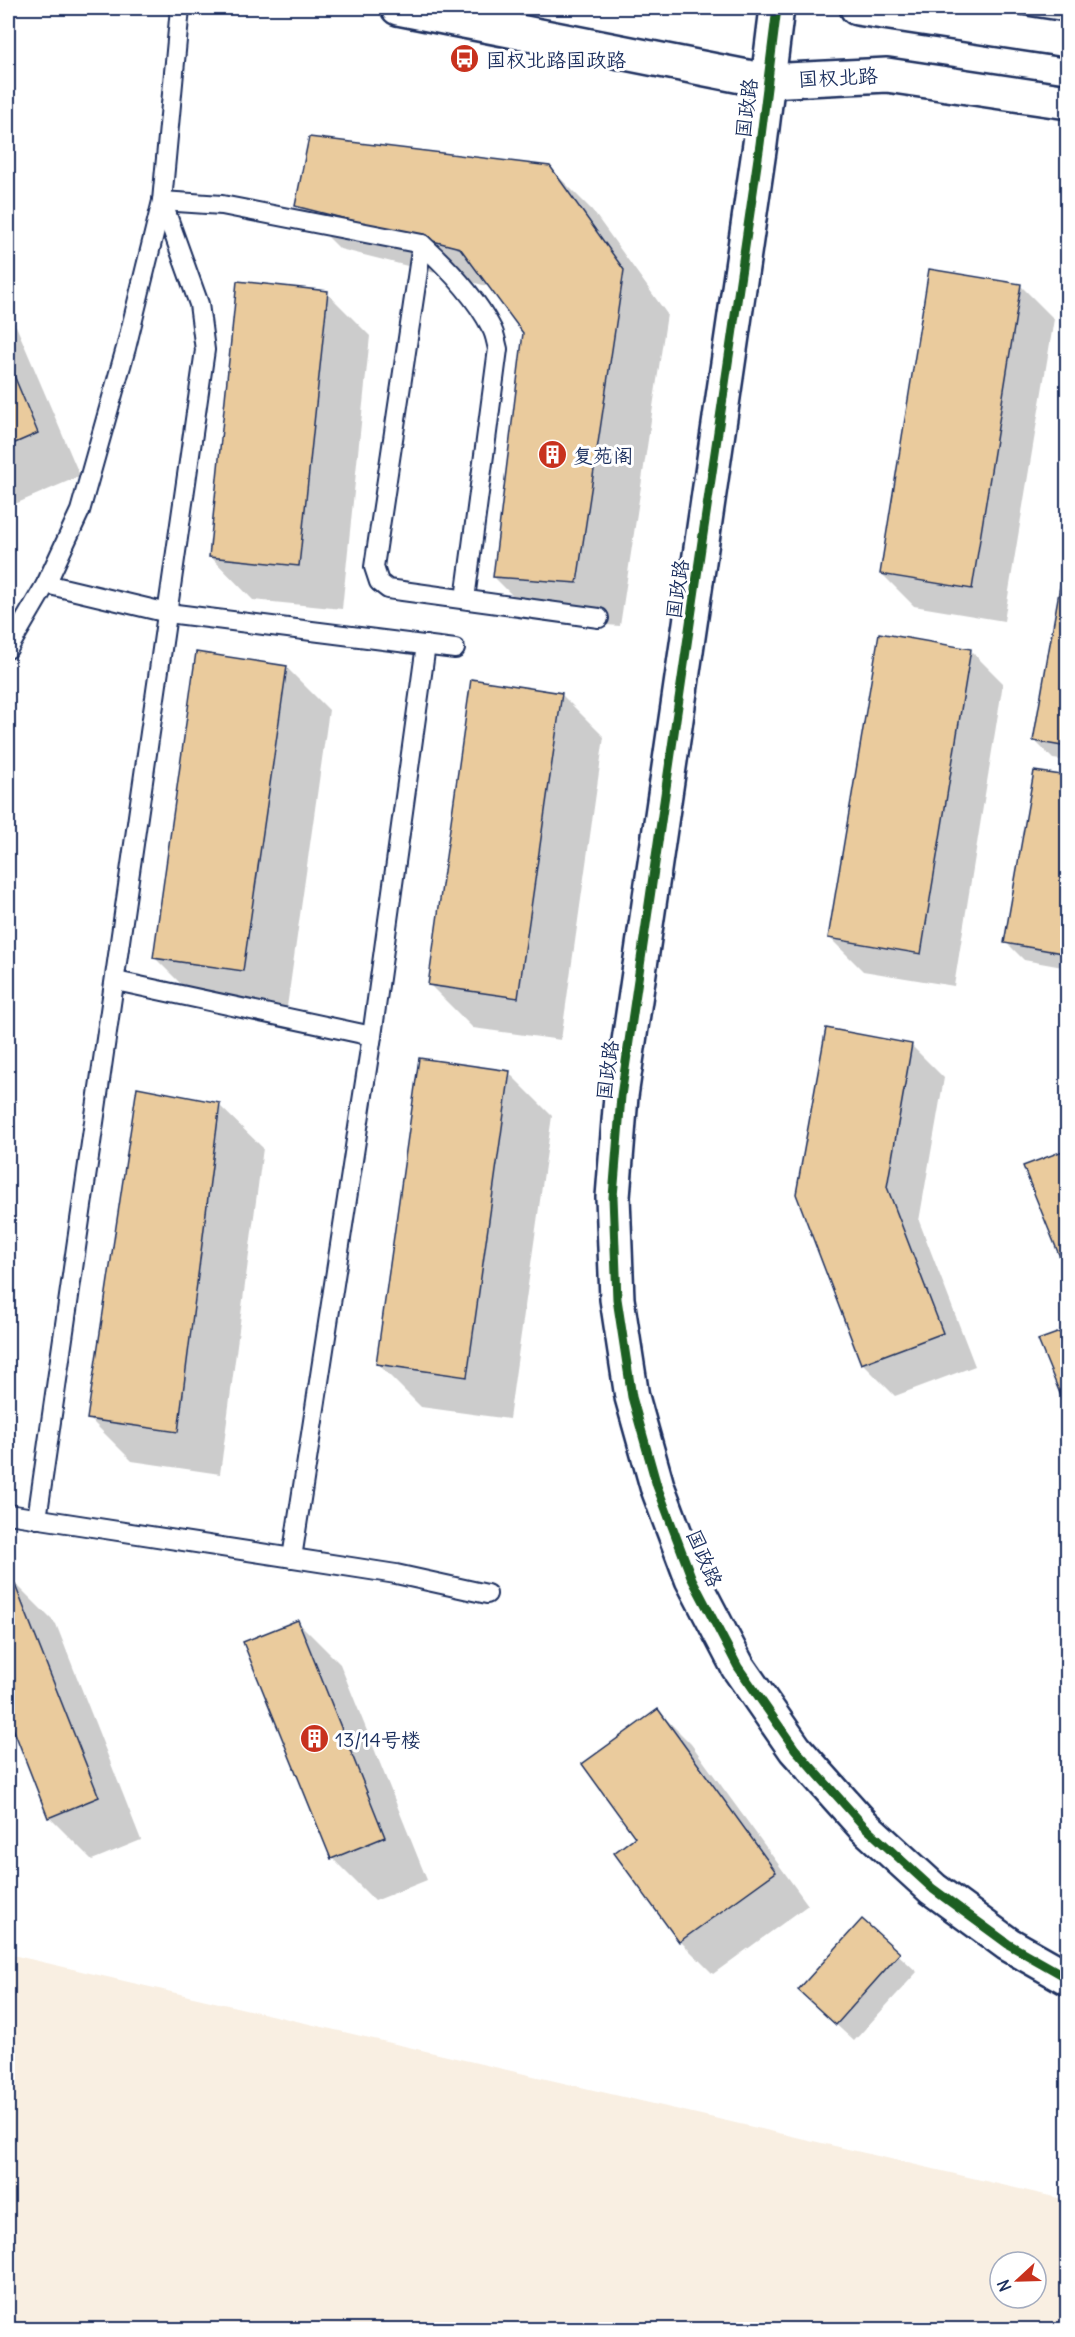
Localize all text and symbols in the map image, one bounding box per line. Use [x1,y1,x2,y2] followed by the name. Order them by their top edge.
[449,43,481,75] bus stop icon: 国权北路国政路
[486,47,627,72] place label: 国权北路国政路
[797,62,880,92] street label: 国权北路
[730,76,762,139] street label: 国政路
[536,439,568,471] building icon: 复苑阁
[573,443,633,468] place label: 复苑阁
[660,557,694,620] street label: 国政路
[591,1038,623,1101] street label: 国政路
[682,1526,729,1591] street label: 国政路
[298,1723,330,1755] building icon: 13/14号楼
[335,1727,421,1752] place label: 13/14号楼
[988,2250,1048,2310] north arrow
[993,2277,1015,2294] text: N

